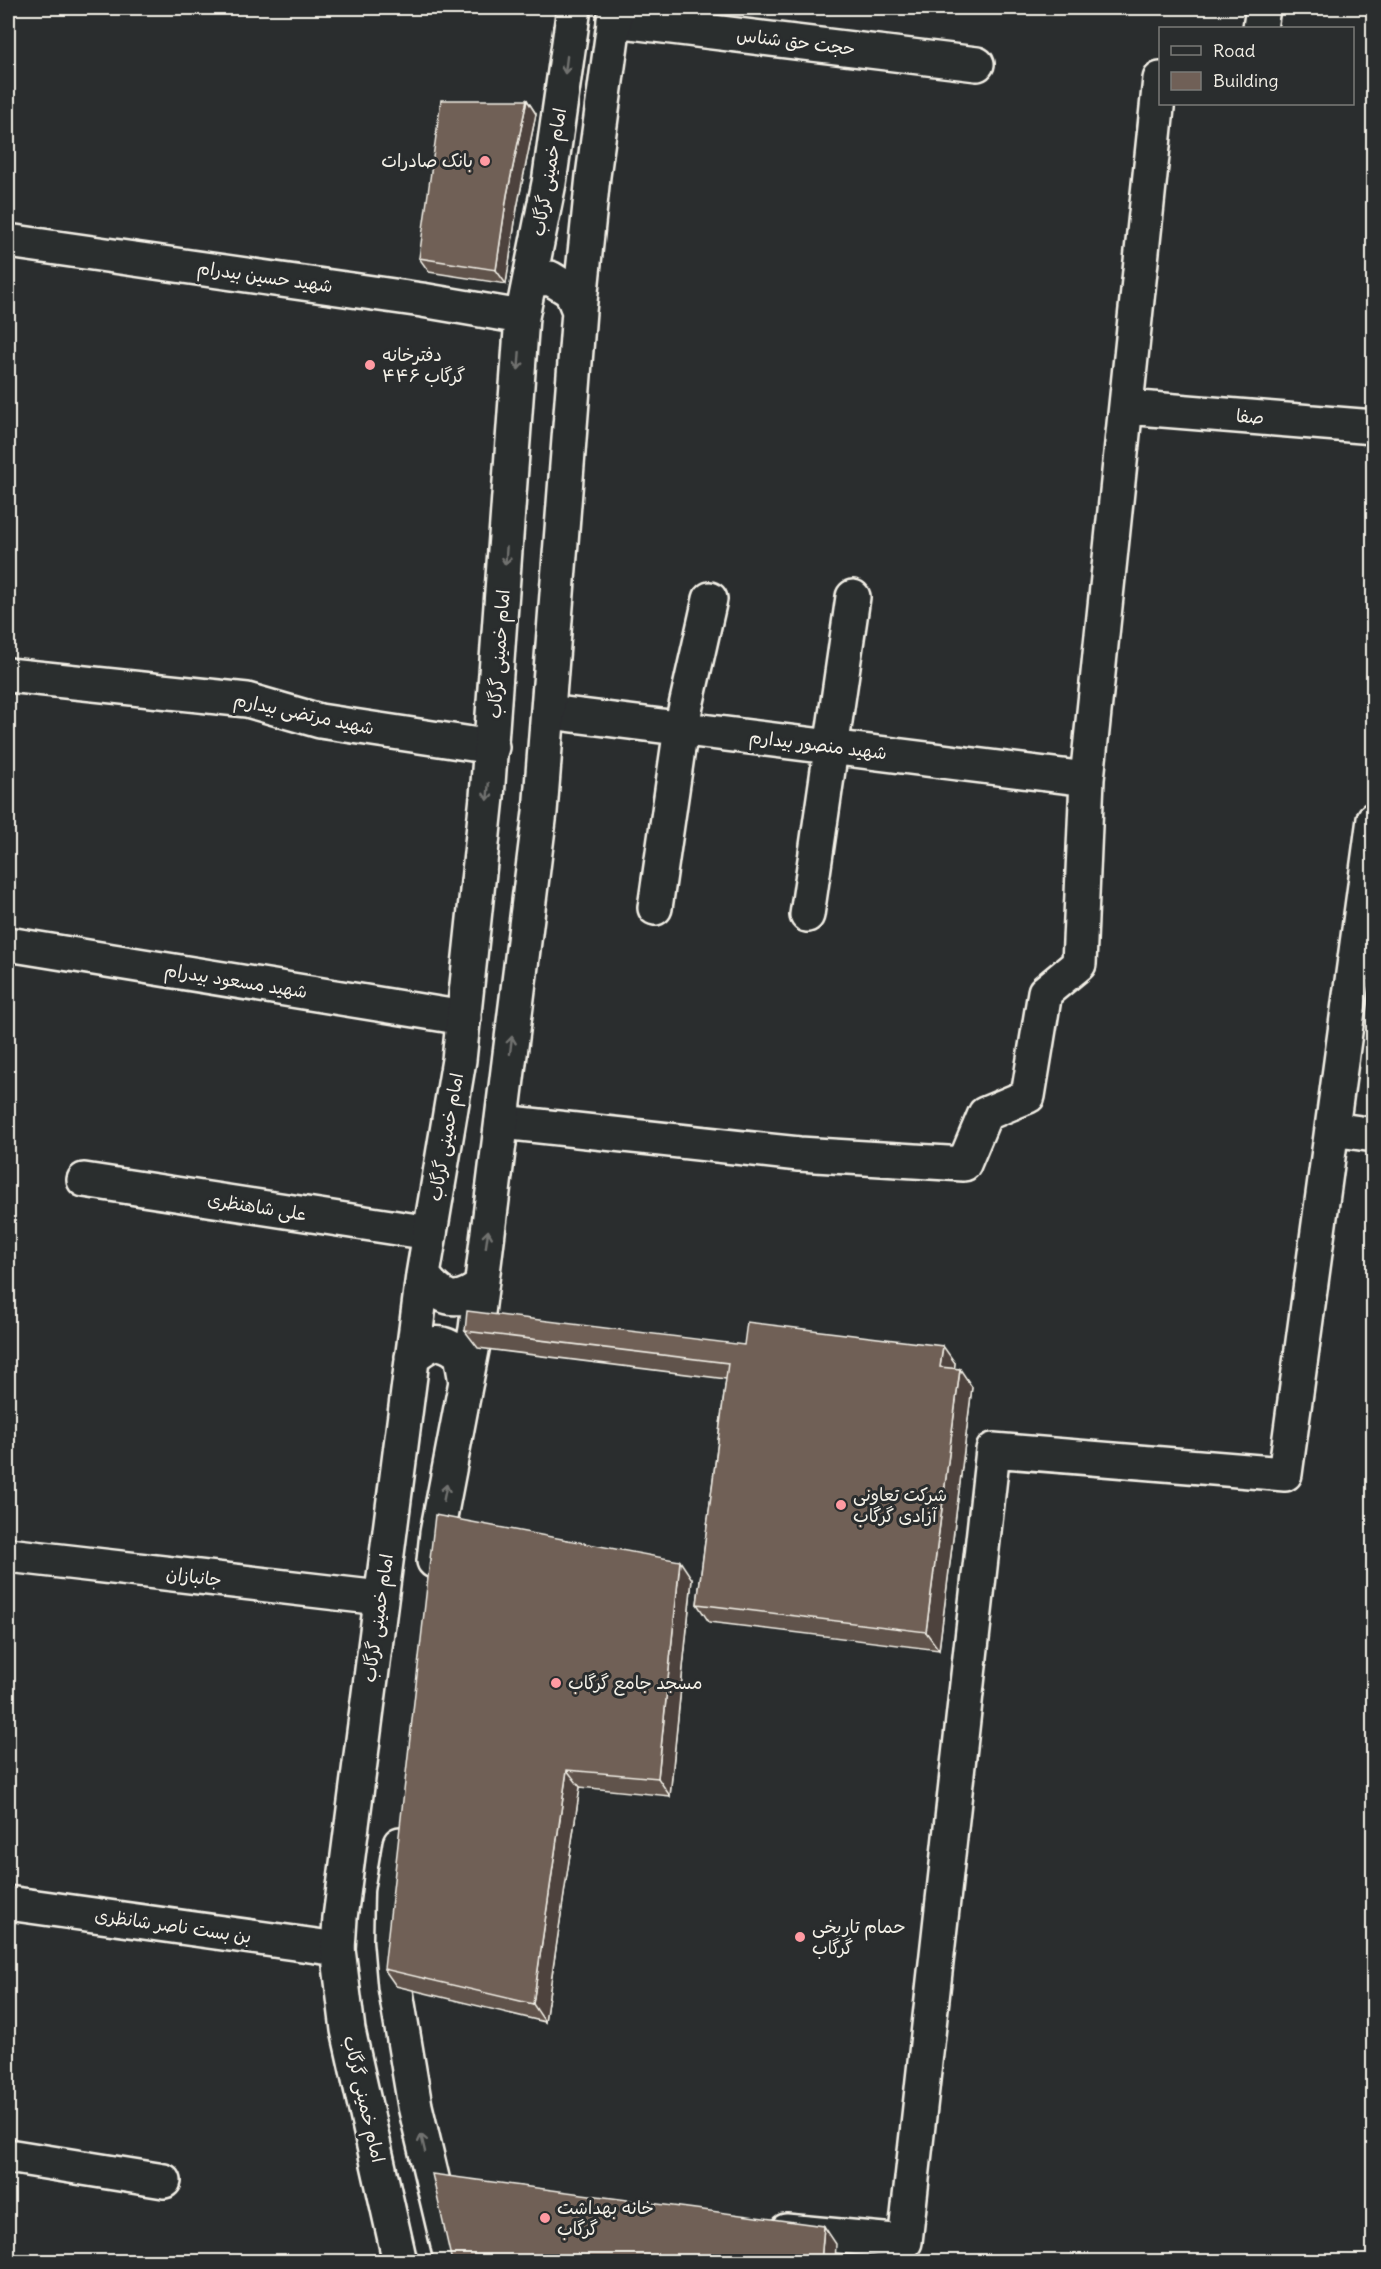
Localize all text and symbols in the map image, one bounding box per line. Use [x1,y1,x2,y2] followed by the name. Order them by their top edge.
[735,23,857,60] street label: حجت حق شناس
[1159,27,1354,105] legend
[1213,39,1256,62] text: Road
[561,55,572,75] one-way arrow
[1213,69,1278,92] text: Building
[526,106,574,238] street label: امام خمینی گرگاب
[381,149,473,172] place label: بانک صادرات
[478,154,492,168] marker: بانک صادرات
[195,256,334,300] street label: شهید حسین بیدرام
[382,343,466,387] place label: دفترخانه ۴۴۶ گرگاب
[513,351,524,371] one-way arrow
[363,358,377,372] marker: دفترخانه ۴۴۶ گرگاب
[1235,404,1265,429] street label: صفا
[500,545,511,565] one-way arrow
[483,588,517,720] street label: امام خمینی گرگاب
[231,687,376,743] street label: شهيد مرتضی بیدارم
[748,725,888,767] street label: شهيد منصور بیدارم
[482,782,493,802] one-way arrow
[163,958,309,1006] street label: شهید مسعود بیدرام
[506,1036,517,1056] one-way arrow
[423,1071,471,1203] street label: امام خمینی گرگاب
[206,1187,308,1226] street label: علی شاهنظری
[481,1229,492,1249] one-way arrow
[853,1483,947,1527] place label: شرکت تعاونی آزادی گرگاب
[440,1484,451,1503] one-way arrow
[834,1498,848,1512] marker: شرکت تعاونی آزادی گرگاب
[357,1552,401,1684] street label: امام خمینی گرگاب
[165,1562,223,1591] street label: جانبازان
[568,1671,702,1696] place label: مسجد جامع گرگاب
[549,1676,563,1690] marker: مسجد جامع گرگاب
[93,1903,253,1948] street label: بن بست ناصر شانظری
[812,1915,905,1959] place label: حمام تاریخی گرگاب
[793,1930,807,1944] marker: حمام تاریخی گرگاب
[336,2033,390,2165] street label: امام خمینی گرگاب
[417,2134,429,2153] one-way arrow
[557,2196,654,2240] place label: خانه بهداشت گرگاب
[538,2211,552,2225] marker: خانه بهداشت گرگاب

